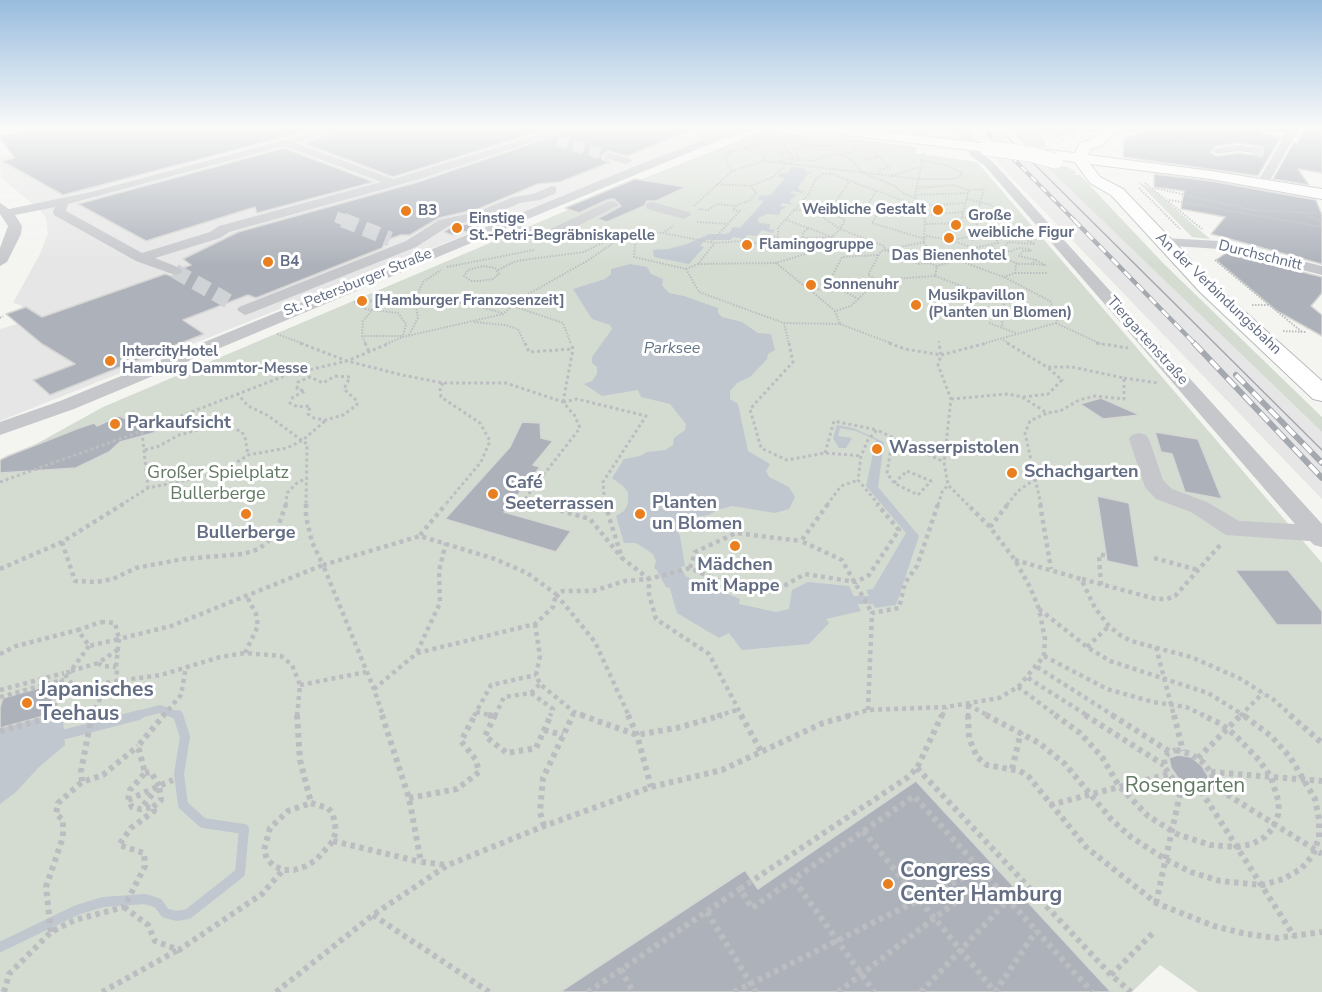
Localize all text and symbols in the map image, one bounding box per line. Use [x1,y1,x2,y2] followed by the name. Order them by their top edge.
[802,201,926,219] place label: Weibliche Gestalt
[418,202,437,220] place label: B3
[931,203,945,217] marker: Weibliche Gestalt
[399,204,413,218] marker: B3
[968,207,1074,242] place label: Große weibliche Figur
[469,210,655,245] place label: Einstige St.-Petri-Begräbniskapelle
[949,218,963,232] marker: Große weibliche Figur
[450,221,464,235] marker: Einstige St.-Petri-Begräbniskapelle
[1151,229,1285,359] street label: An der Verbindungsbahn
[942,231,956,245] marker: Das Bienenhotel
[759,236,874,254] place label: Flamingogruppe
[1216,237,1304,275] street label: Durchschnitt
[740,238,754,252] marker: Flamingogruppe
[281,245,435,321] street label: St. Petersburger Straße
[892,247,1006,265] place label: Das Bienenhotel
[280,253,299,271] place label: B4
[261,255,275,269] marker: B4
[823,276,899,294] place label: Sonnenuhr
[804,278,818,292] marker: Sonnenuhr
[928,287,1072,322] place label: Musikpavillon (Planten un Blomen)
[374,292,565,310] place label: [Hamburger Franzosenzeit]
[1103,293,1191,389] street label: Tiergartenstraße
[355,294,369,308] marker: [Hamburger Franzosenzeit]
[909,298,923,312] marker: Musikpavillon (Planten un Blomen)
[644,339,700,359] water label: Parksee
[122,343,308,378] place label: IntercityHotel Hamburg Dammtor-Messe
[103,354,117,368] marker: IntercityHotel Hamburg Dammtor-Messe
[127,413,231,435] place label: Parkaufsicht
[108,417,122,431] marker: Parkaufsicht
[889,438,1019,460] place label: Wasserpistolen
[870,442,884,456] marker: Wasserpistolen
[1024,462,1139,484] place label: Schachgarten
[147,463,289,506] park label: Großer Spielplatz Bullerberge
[1005,466,1019,480] marker: Schachgarten
[505,473,614,516] place label: Café Seeterrassen
[486,487,500,501] marker: Café Seeterrassen
[652,493,742,536] place label: Planten un Blomen
[239,507,253,521] marker: Bullerberge
[633,507,647,521] marker: Planten un Blomen
[196,523,296,545] place label: Bullerberge
[728,539,742,553] marker: Mädchen mit Mappe
[691,555,779,598] place label: Mädchen mit Mappe
[39,678,154,728] place label: Japanisches Teehaus
[20,696,34,710] marker: Japanisches Teehaus
[1125,774,1245,800] park label: Rosengarten
[900,859,1062,909] place label: Congress Center Hamburg
[881,877,895,891] marker: Congress Center Hamburg

